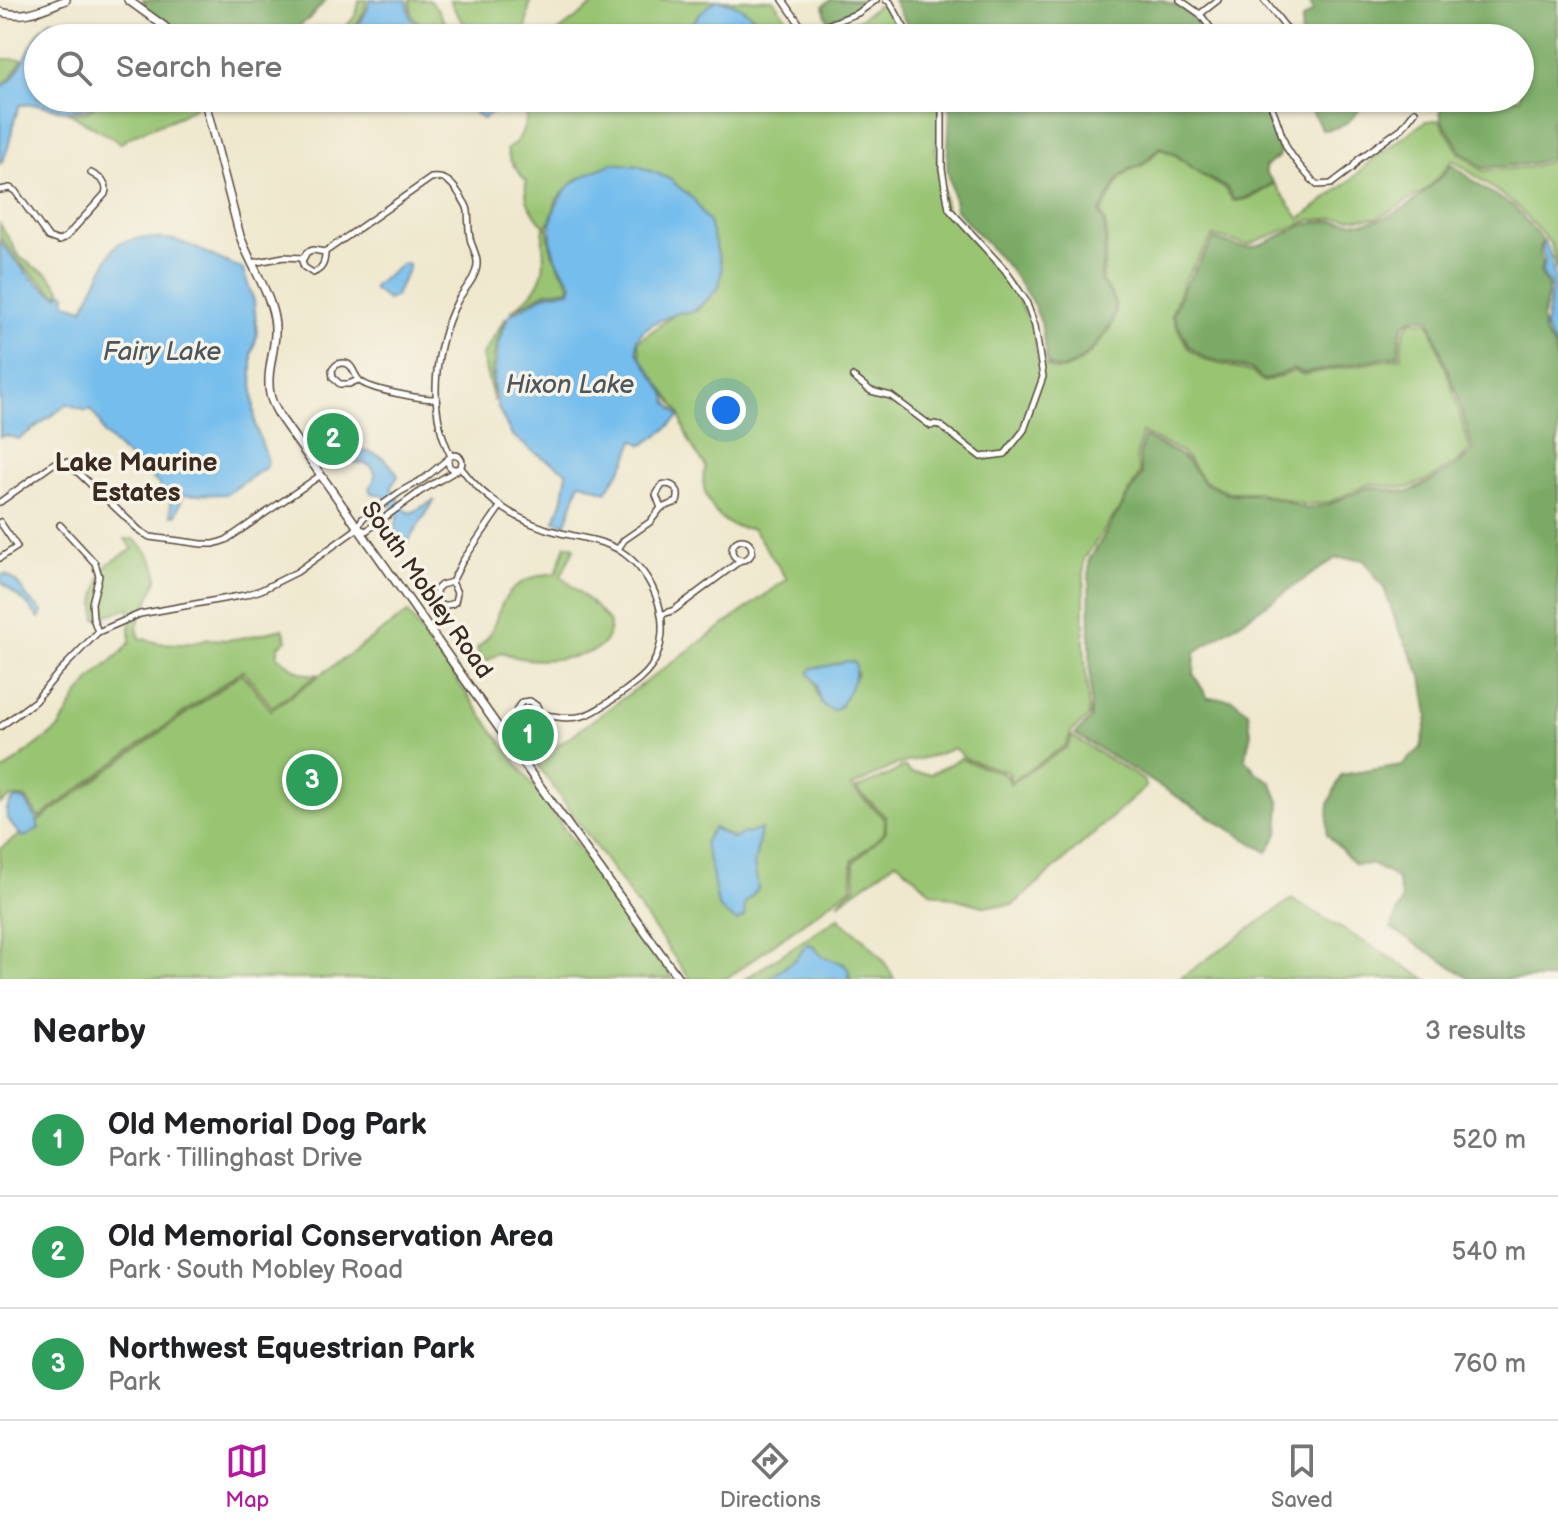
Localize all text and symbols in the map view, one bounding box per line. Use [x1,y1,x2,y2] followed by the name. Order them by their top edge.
[24,24,1534,112] search box
[52,46,96,90] icon: search
[116,50,282,86] text: Search here
[103,337,221,368] water label: Fairy Lake
[506,370,634,401] water label: Hixon Lake
[706,390,746,430] your location
[307,409,359,469] pin: 2
[55,448,217,509] district label: Lake Maurine Estates
[355,496,499,684] street label: South Mobley Road
[502,705,554,765] pin: 1
[286,750,338,810] pin: 3
[32,1011,146,1052] text: Nearby
[1425,1016,1526,1047] text: 3 results
[108,1107,427,1143] text: Old Memorial Dog Park
[53,1125,63,1156] text: 1
[1452,1125,1526,1156] text: 520 m
[108,1143,362,1174] text: Park · Tillinghast Drive
[108,1219,554,1255] text: Old Memorial Conservation Area
[50,1237,66,1268] text: 2
[1451,1237,1526,1268] text: 540 m
[108,1255,403,1286] text: Park · South Mobley Road
[108,1331,475,1367] text: Northwest Equestrian Park
[50,1349,66,1380] text: 3
[1454,1349,1526,1380] text: 760 m
[108,1367,160,1398] text: Park
[225,1439,269,1514] tab: Map
[720,1439,821,1514] tab: Directions
[1271,1439,1333,1514] tab: Saved

